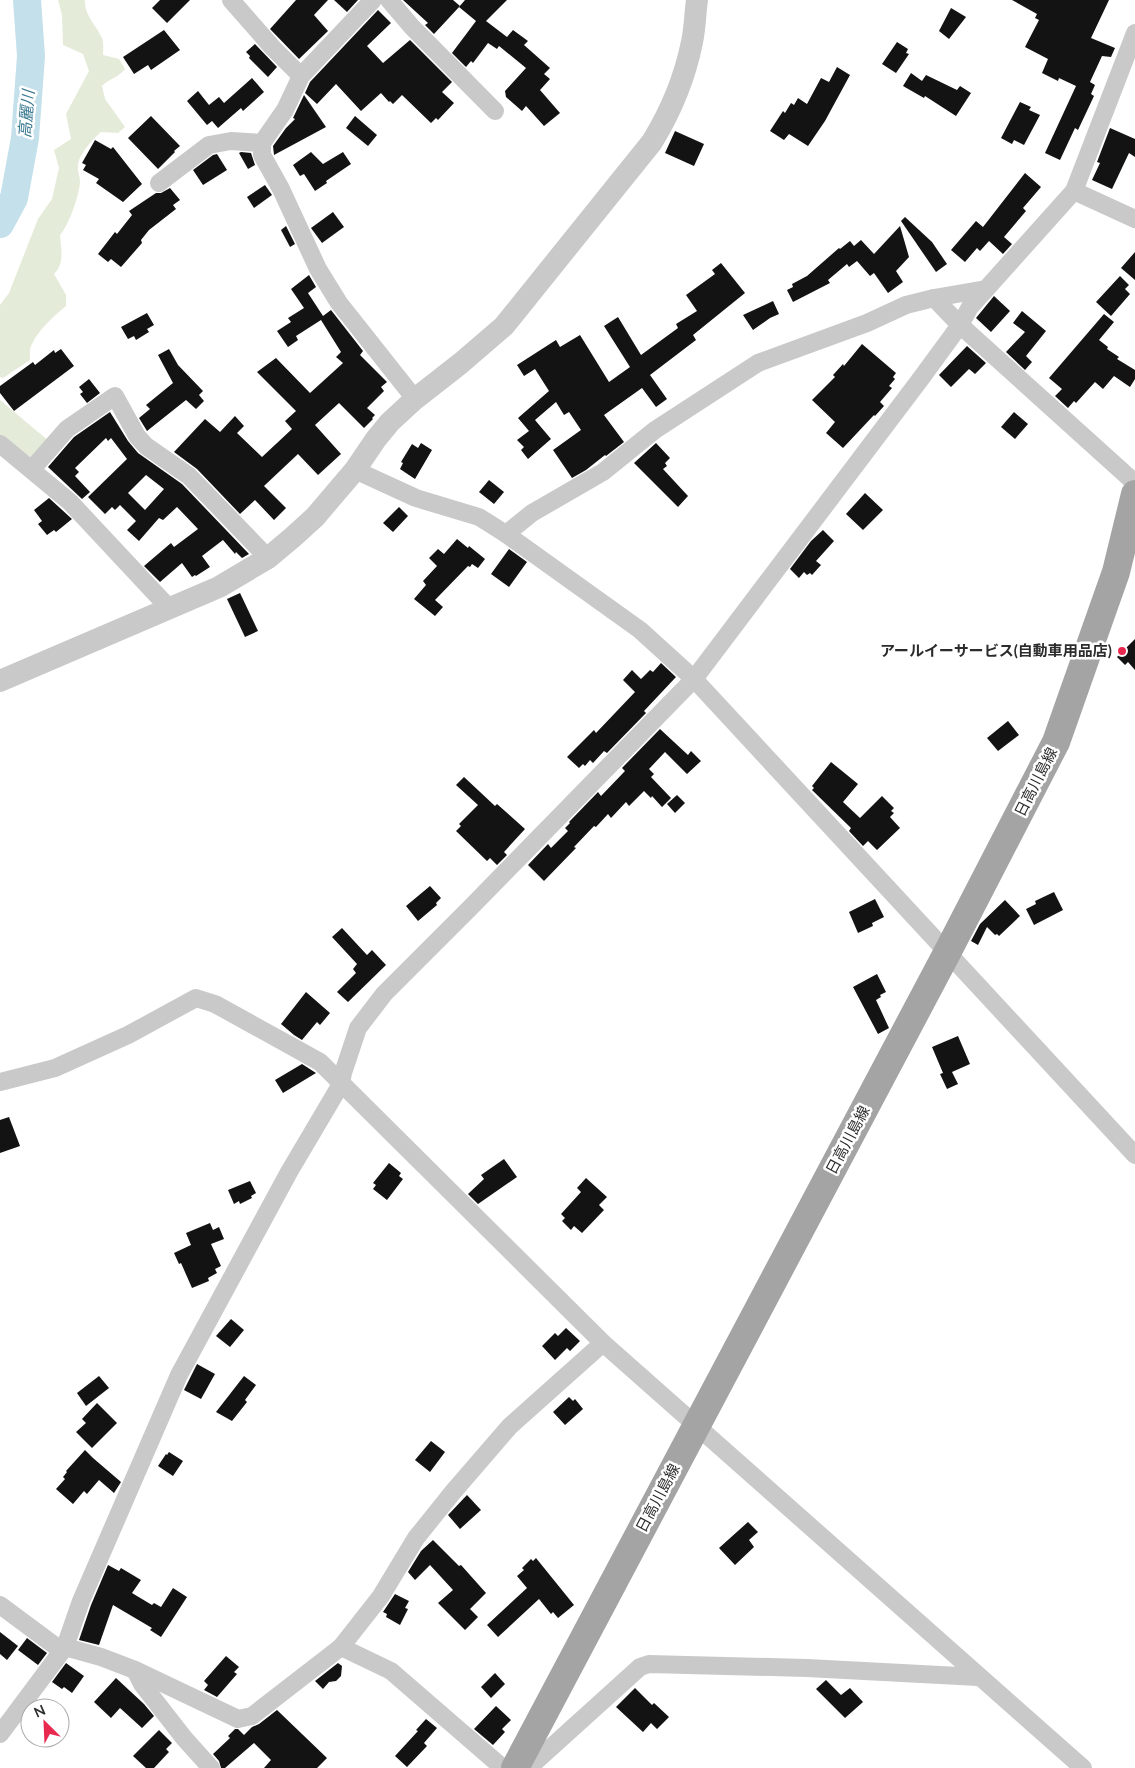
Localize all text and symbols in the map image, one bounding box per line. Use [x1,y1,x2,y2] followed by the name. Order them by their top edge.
[14,87,37,139] water label: 高麗川
[880,641,1112,659] place label: アールイーサービス(自動車用品店)
[1116,645,1128,657] marker: アールイーサービス(自動車用品店)
[1010,744,1060,819] street label: 日高川島線
[822,1102,873,1177] street label: 日高川島線
[632,1460,683,1535] street label: 日高川島線
[20,1698,70,1748] north arrow
[31,1701,48,1721] text: N

